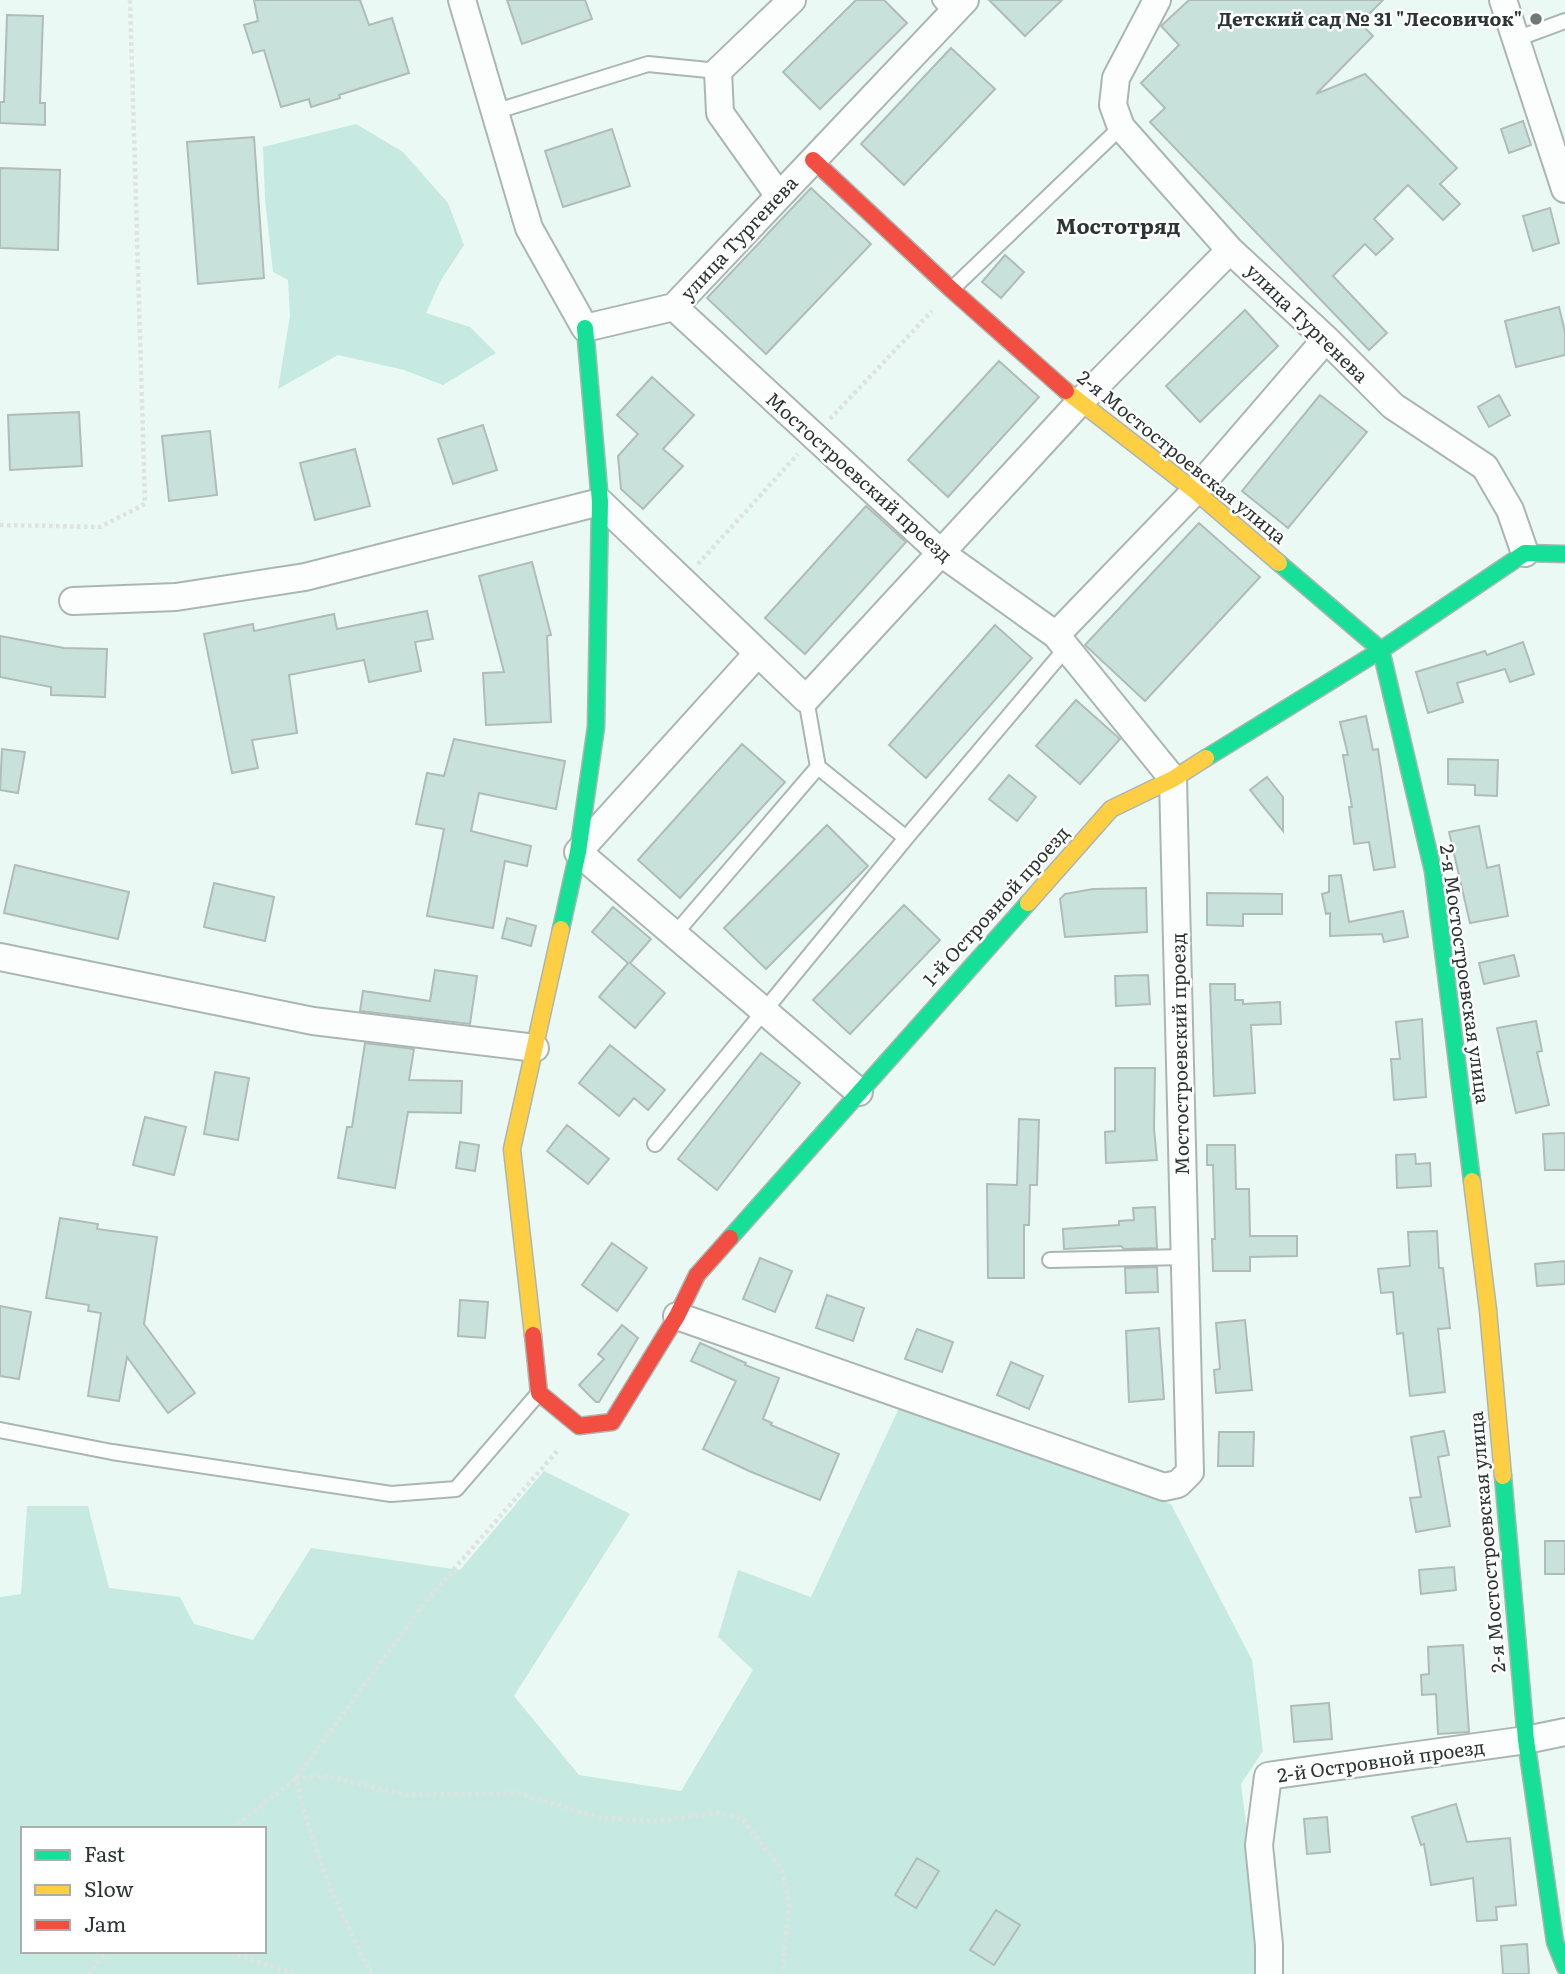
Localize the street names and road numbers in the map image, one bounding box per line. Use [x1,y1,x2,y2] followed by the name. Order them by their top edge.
[673,168,804,306] street label: улица Тургенева
[1240,256,1376,389] street label: улица Тургенева
[1072,363,1294,550] street label: 2-я Мостостроевская улица
[760,385,959,568] street label: Мостостроевский проезд
[916,819,1075,992] street label: 1-й Островной проезд
[1434,842,1498,1106] street label: 2-я Мостостроевская улица
[1163,932,1195,1176] street label: Мостостроевский проезд
[1461,1410,1511,1674] street label: 2-я Мостостроевская улица
[1275,1732,1486,1788] street label: 2-й Островной проезд

